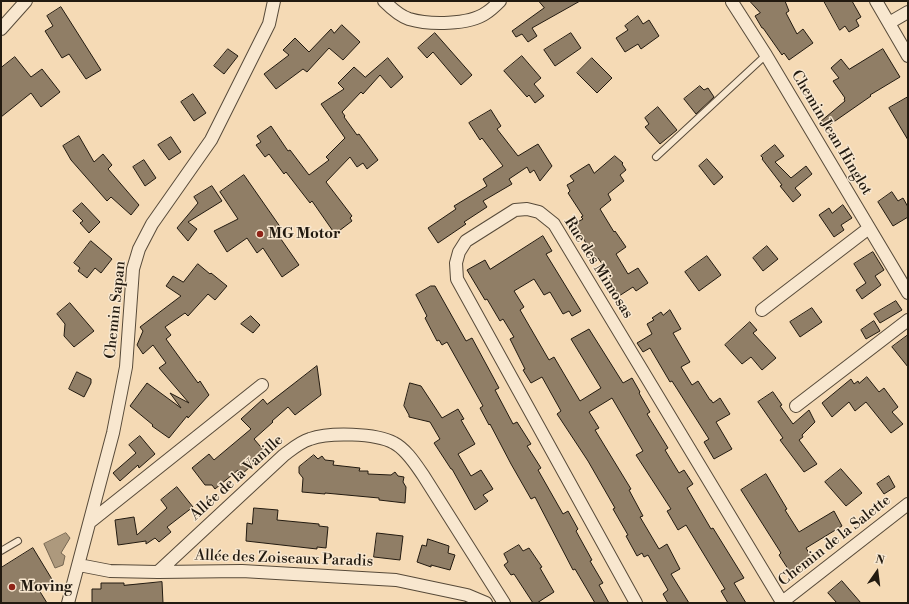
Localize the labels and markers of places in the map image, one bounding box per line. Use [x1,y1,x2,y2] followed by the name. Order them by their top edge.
[268,225,341,243] place label: MG Motor
[255,229,265,239] marker: MG Motor
[20,578,72,596] place label: Moving
[7,582,17,592] marker: Moving

